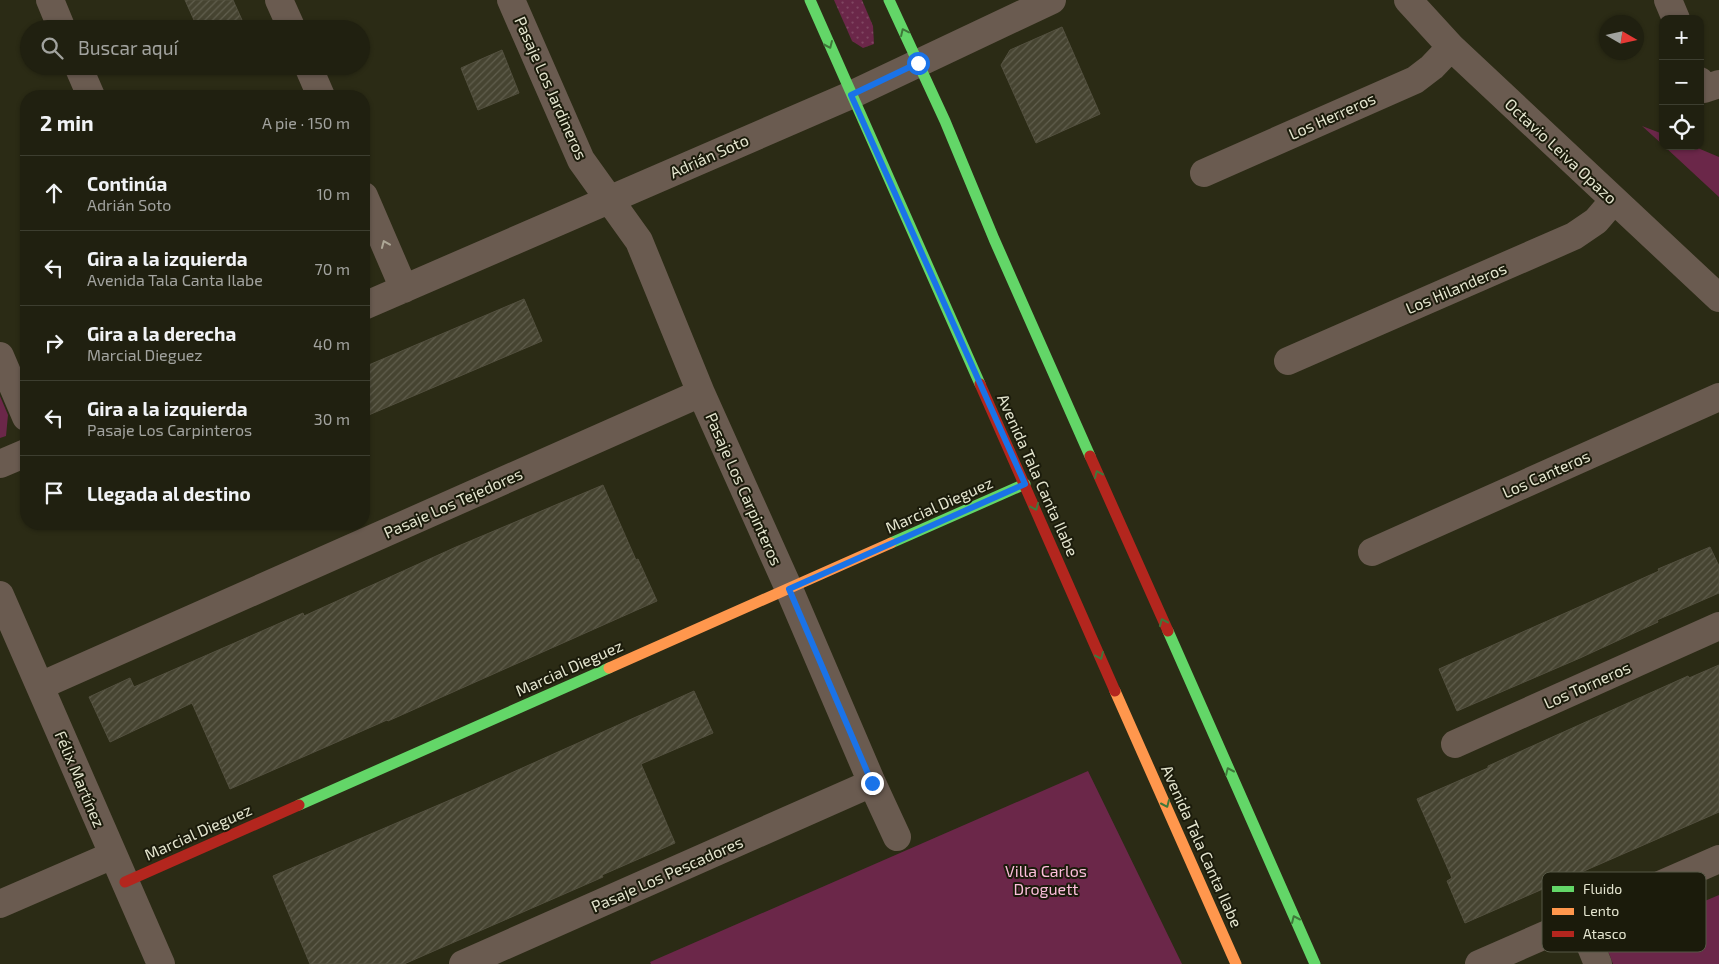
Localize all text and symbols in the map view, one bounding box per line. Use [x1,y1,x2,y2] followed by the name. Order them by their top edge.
[510,13,592,163] street label: Pasaje Los Jardineros
[1599,15,1644,60] north arrow
[1659,15,1704,150] map controls
[1659,15,1704,60] button: +
[20,20,370,75] search box
[900,28,910,37] one-way arrow
[38,34,66,62] icon: search
[78,36,178,59] text: Buscar aquí
[823,40,834,49] one-way arrow
[907,52,930,75] route start
[1659,60,1704,105] button: −
[1285,88,1378,143] street label: Los Herreros
[1501,94,1621,207] street label: Octavio Leiva Opazo
[1659,105,1704,150] button: locate
[40,110,94,135] text: 2 min
[262,113,350,132] text: A pie · 150 m
[666,130,751,181] street label: Adrián Soto
[87,172,167,195] text: Continúa
[40,179,68,207] icon: ahead
[316,184,350,203] text: 10 m
[87,195,171,214] text: Adrián Soto
[380,240,391,249] one-way arrow
[87,247,248,270] text: Gira a la izquierda
[40,254,68,282] icon: left
[1403,258,1509,317] street label: Los Hilanderos
[315,259,350,278] text: 70 m
[87,270,263,289] text: Avenida Tala Canta Ilabe
[87,322,236,345] text: Gira a la derecha
[40,329,68,357] icon: right
[313,334,350,353] text: 40 m
[87,345,203,364] text: Marcial Dieguez
[994,391,1083,559] street label: Avenida Tala Canta Ilabe
[87,397,248,420] text: Gira a la izquierda
[40,404,68,432] icon: left
[314,409,350,428] text: 30 m
[701,409,787,569] street label: Pasaje Los Carpinteros
[87,420,252,439] text: Pasaje Los Carpinteros
[1499,446,1593,501] street label: Los Canteros
[381,463,525,543] street label: Pasaje Los Tejedores
[1093,470,1104,479] one-way arrow
[882,472,995,537] street label: Marcial Dieguez
[40,479,68,507] icon: arrive
[87,482,251,505] text: Llegada al destino
[1028,502,1039,511] one-way arrow
[1159,618,1170,627] one-way arrow
[512,635,625,700] street label: Marcial Dieguez
[1094,651,1105,660] one-way arrow
[1540,657,1633,712] street label: Los Torneros
[52,728,109,830] street label: Félix Martínez
[1158,762,1247,930] street label: Avenida Tala Canta Ilabe
[1225,767,1236,776] one-way arrow
[861,772,884,795] route end
[141,799,254,864] street label: Marcial Dieguez
[1160,799,1171,808] one-way arrow
[588,831,746,917] street label: Pasaje Los Pescadores
[1005,861,1087,898] park label: Villa Carlos Droguett
[1542,872,1706,952] legend
[1583,880,1622,897] text: Fluido
[1583,902,1619,919] text: Lento
[1290,915,1301,924] one-way arrow
[1583,925,1626,942] text: Atasco

